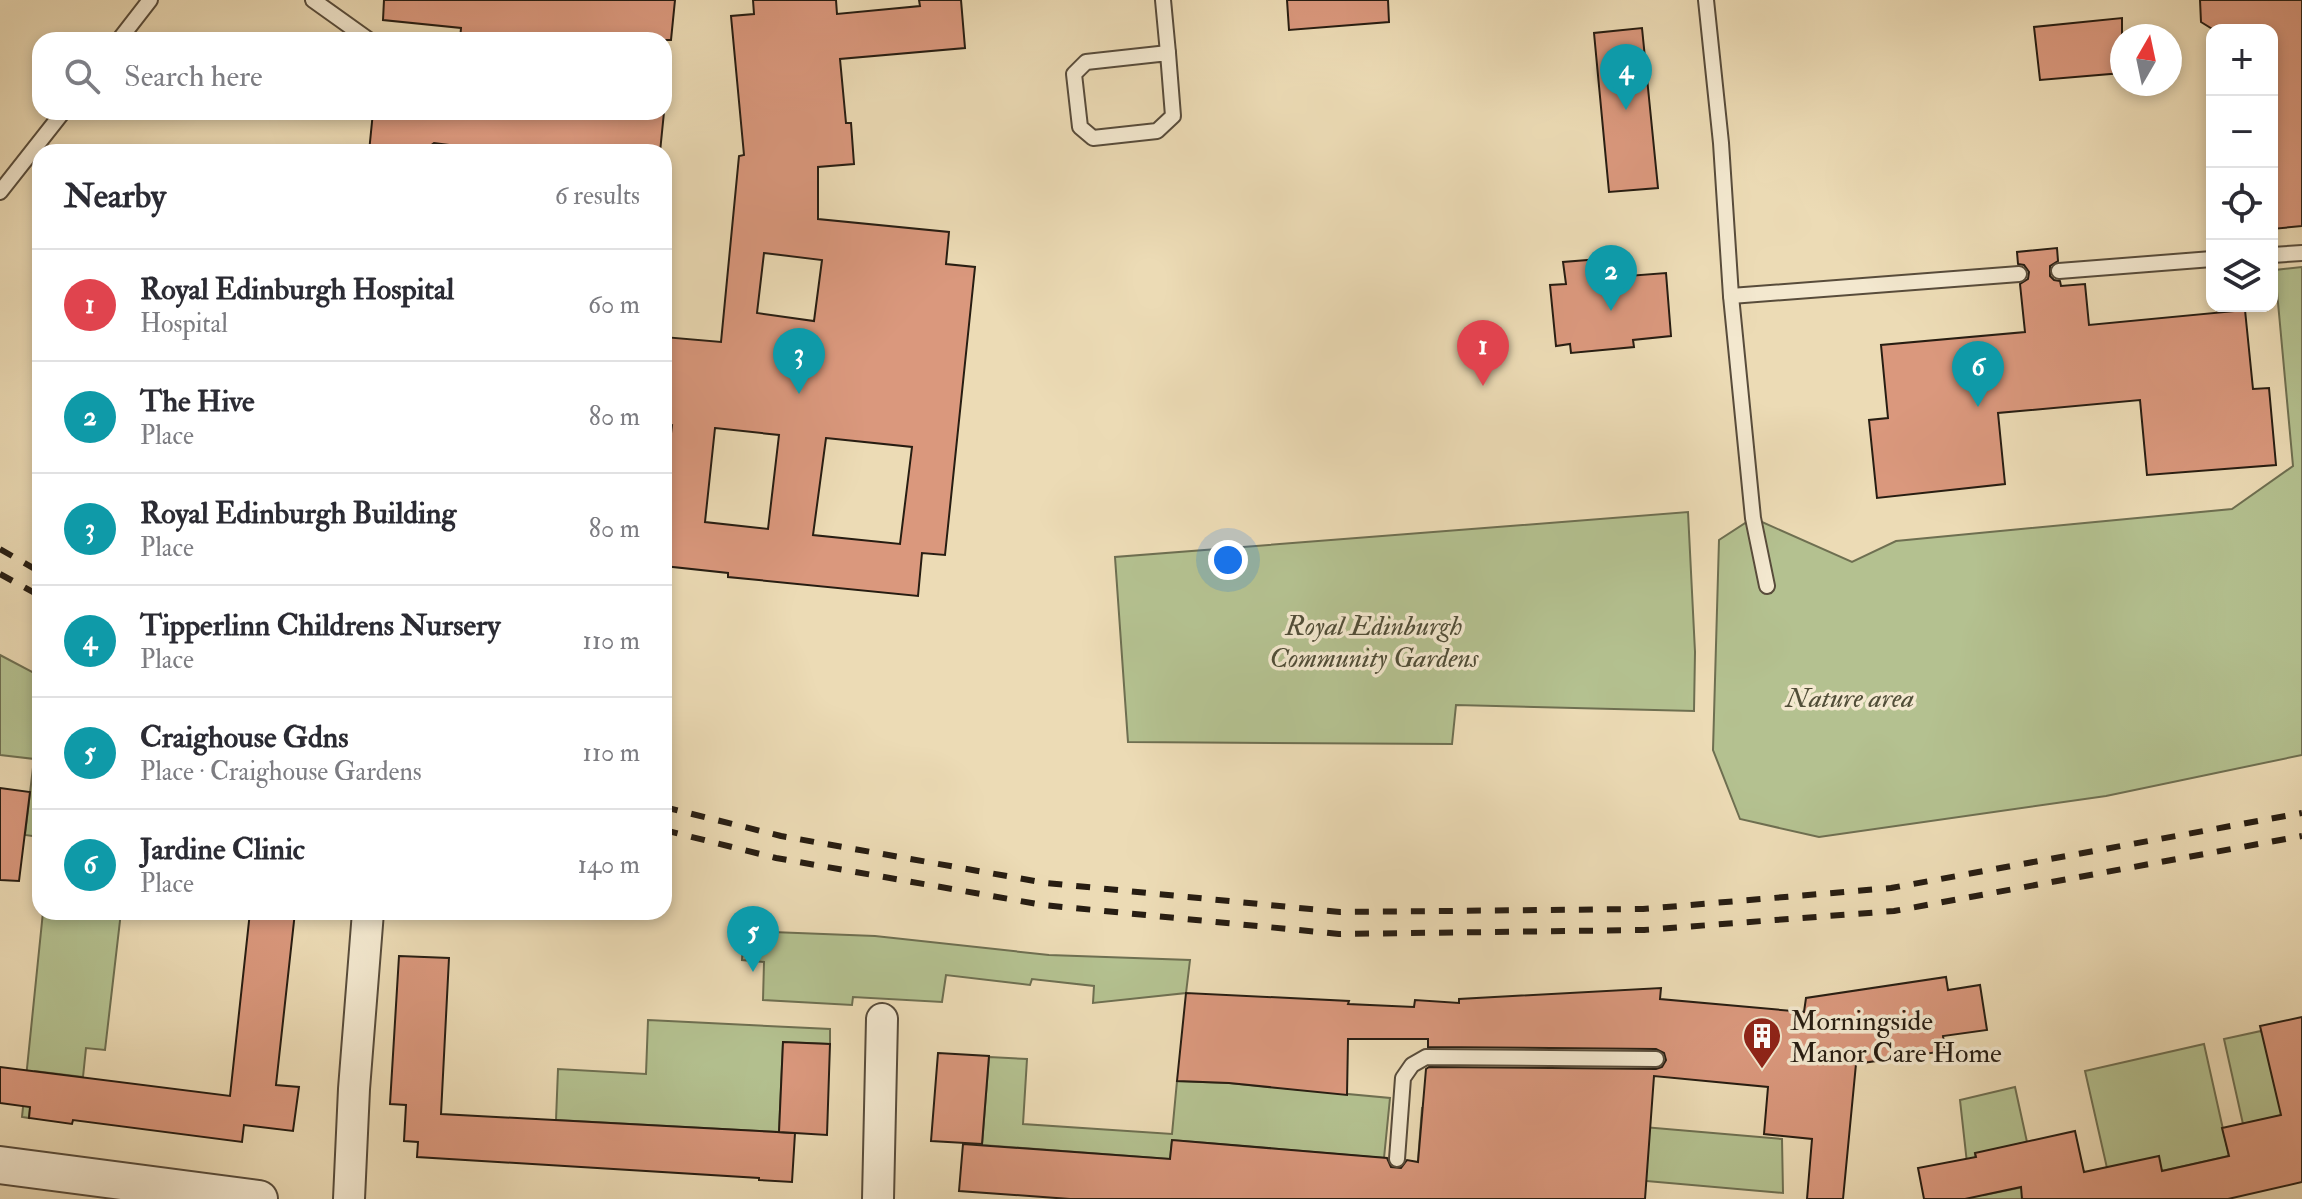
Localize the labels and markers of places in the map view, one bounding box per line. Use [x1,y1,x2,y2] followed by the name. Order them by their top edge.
[1600,44,1652,110] pin: 4
[1585,245,1637,311] pin: 2
[1457,320,1509,386] pin: 1
[773,328,825,394] pin: 3
[1952,341,2004,407] pin: 6
[727,906,779,972] pin: 5
[1790,1004,2002,1071] place label: Morningside Manor Care Home
[1741,1015,1783,1070] building icon: Morningside Manor Care Home

